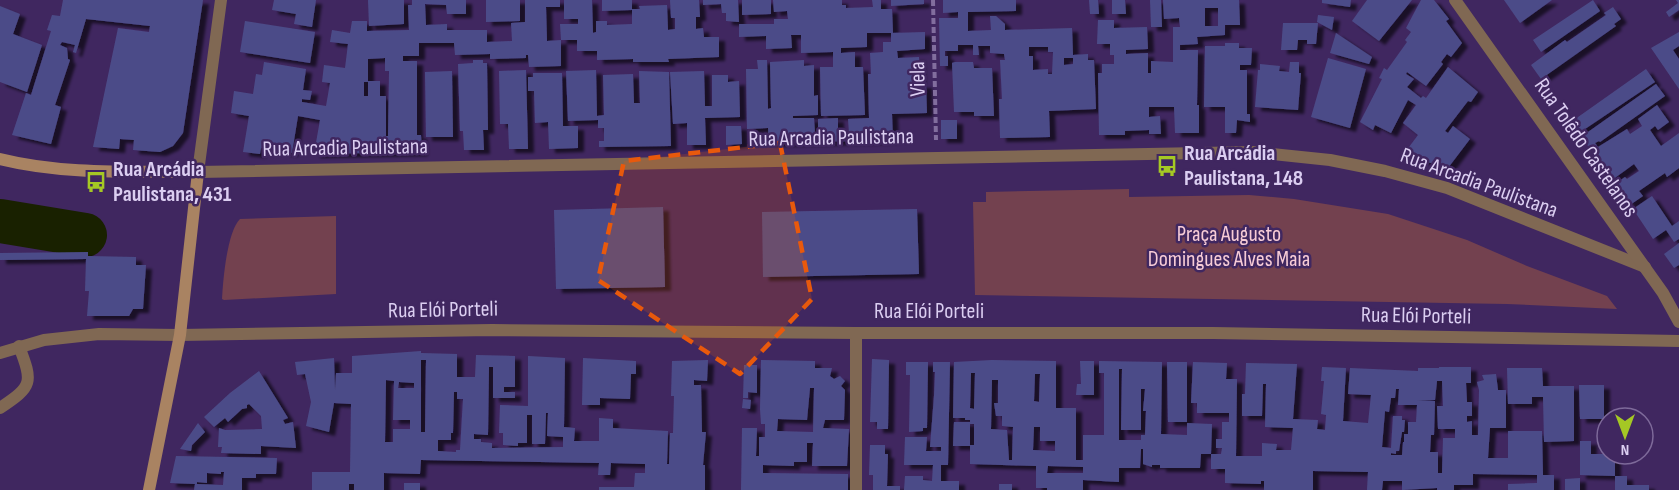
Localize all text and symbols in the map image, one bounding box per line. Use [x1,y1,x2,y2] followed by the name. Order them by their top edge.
[904,61,932,97] street label: Viela
[1528,73,1644,223] street label: Rua Tolêdo Castelanos
[748,123,914,153] street label: Rua Arcadia Paulistana
[262,133,428,163] street label: Rua Arcadia Paulistana
[1184,140,1303,192] place label: Rua Arcádia Paulistana, 148
[1397,142,1561,224] street label: Rua Arcadia Paulistana
[1155,154,1179,178] bus stop icon: Rua Arcádia Paulistana, 148
[113,156,232,208] place label: Rua Arcádia Paulistana, 431
[84,170,108,194] bus stop icon: Rua Arcádia Paulistana, 431
[1148,221,1310,273] park label: Praça Augusto Domingues Alves Maia
[388,296,498,324] street label: Rua Elói Porteli
[874,298,984,325] street label: Rua Elói Porteli
[1361,302,1471,330] street label: Rua Elói Porteli
[1595,406,1655,466] north arrow
[1621,440,1629,459] text: N

